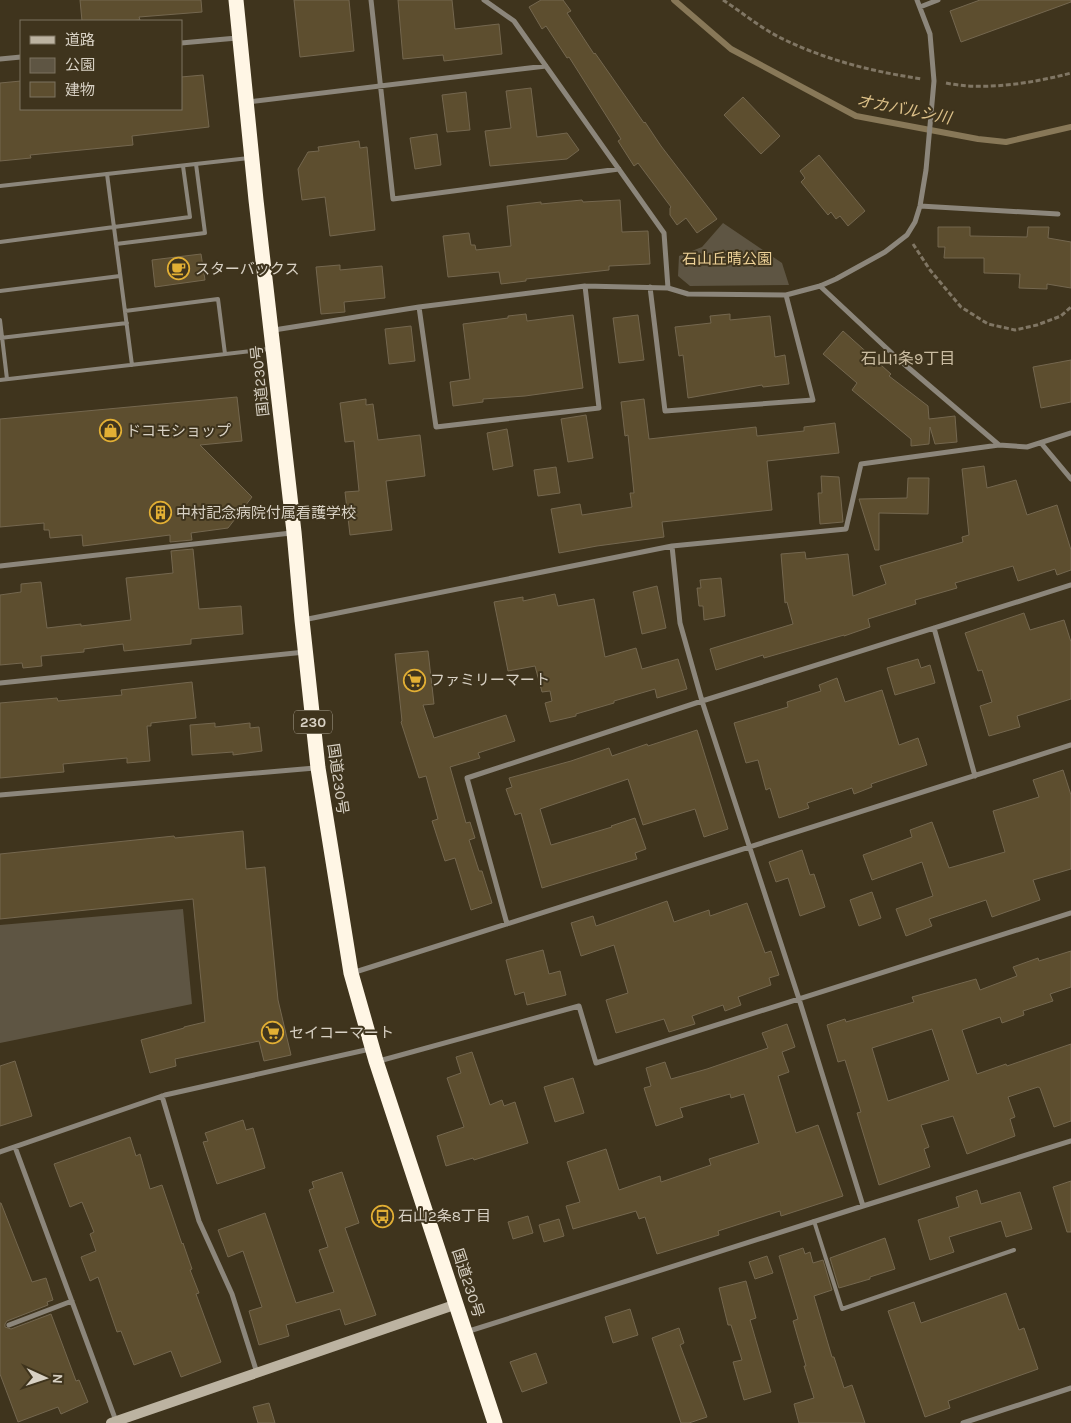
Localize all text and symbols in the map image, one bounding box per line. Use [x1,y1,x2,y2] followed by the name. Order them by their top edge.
[20,20,182,110] legend
[65,31,95,49] text: 道路
[65,56,95,74] text: 公園
[65,81,95,99] text: 建物
[855,91,955,128] water label: オカバルシ川
[682,250,772,268] park label: 石山丘晴公園
[167,257,191,281] cafe icon: スターバックス
[195,260,299,278] place label: スターバックス
[247,345,273,417] street label: 国道230号
[861,349,955,368] district label: 石山1条9丁目
[98,419,122,443] shop icon: ドコモショップ
[126,422,231,440] place label: ドコモショップ
[148,501,172,525] building icon: 中村記念病院付属看護学校
[176,504,356,522] place label: 中村記念病院付属看護学校
[402,668,426,692] supermarket icon: ファミリーマート
[430,671,550,689] place label: ファミリーマート
[294,710,332,734] road number: 230
[324,742,352,816] street label: 国道230号
[261,1021,285,1045] supermarket icon: セイコーマート
[289,1024,394,1042] place label: セイコーマート
[370,1204,394,1228] bus stop icon: 石山2条8丁目
[398,1207,491,1225] place label: 石山2条8丁目
[448,1246,488,1320] street label: 国道230号
[20,1353,70,1403] north arrow
[49,1373,66,1384] text: N

